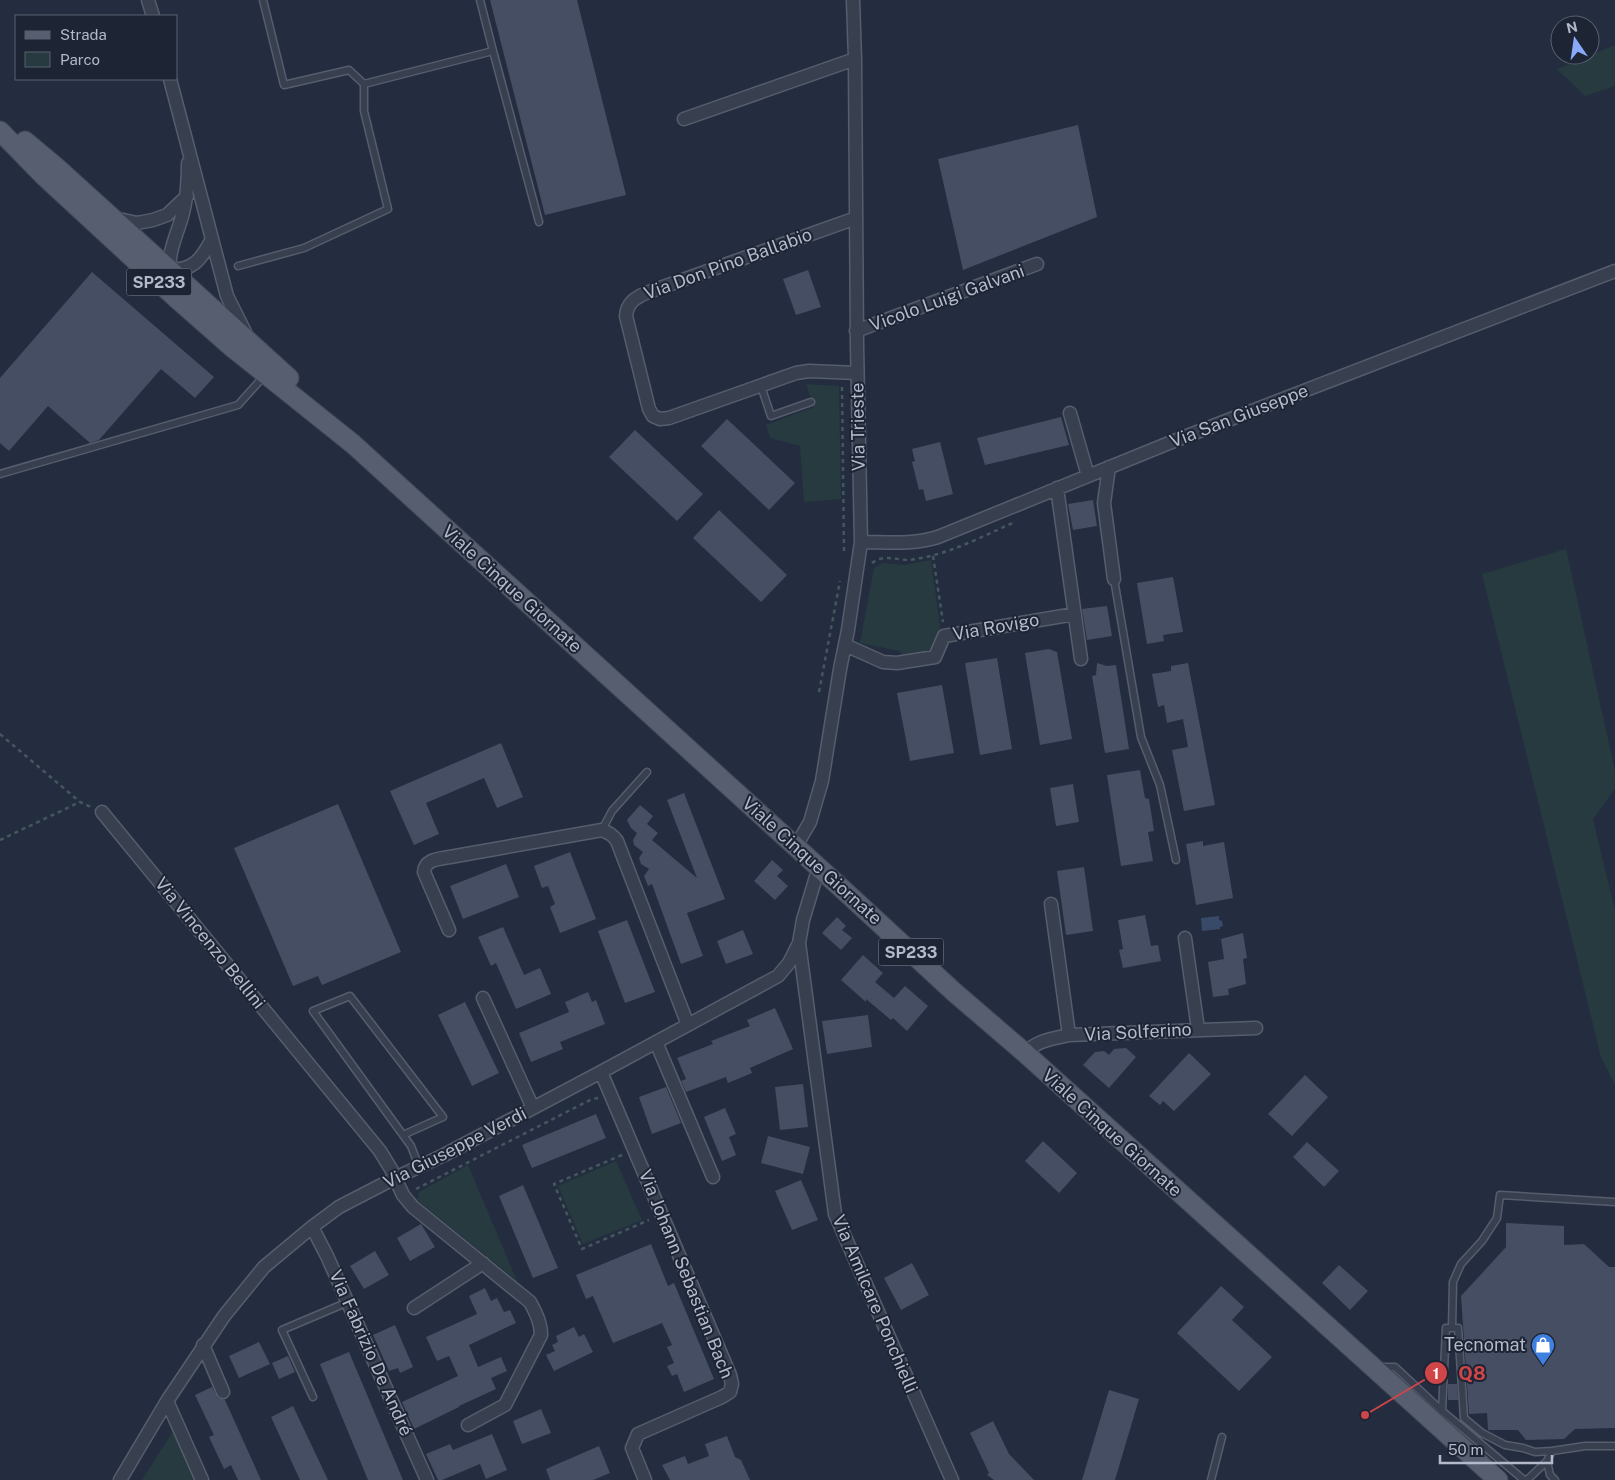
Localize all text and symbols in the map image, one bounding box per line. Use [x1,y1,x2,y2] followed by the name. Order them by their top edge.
[15,15,178,80] legend
[1550,15,1600,65] north arrow
[1565,18,1579,36] text: N
[60,26,107,43] text: Strada
[60,51,100,68] text: Parco
[641,223,815,304] street label: Via Don Pino Ballabio
[867,260,1027,335] street label: Vicolo Luigi Galvani
[126,268,192,296] road number: SP233
[1167,379,1311,452] street label: Via San Giuseppe
[846,383,869,471] street label: Via Trieste
[438,520,586,657] street label: Viale Cinque Giornate
[951,609,1041,644] street label: Via Rovigo
[738,792,886,929] street label: Viale Cinque Giornate
[151,873,270,1013] street label: Via Vincenzo Bellini
[878,939,944,966] road number: SP233
[1084,1018,1192,1045] street label: Via Solferino
[1038,1064,1186,1201] street label: Viale Cinque Giornate
[380,1102,530,1193] street label: Via Giuseppe Verdi
[635,1166,738,1381] street label: Via Johann Sebastian Bach
[828,1212,923,1396] street label: Via Amilcare Ponchielli
[325,1267,417,1439] street label: Via Fabrizio De André
[1530,1332,1556,1366] shop icon: Tecnomat
[1444,1334,1526,1355] place label: Tecnomat
[1423,1356,1496,1390] callout: Q8
[1458,1362,1486,1384] text: Q8
[1433,1365,1439,1382] text: 1
[1440,1432,1552,1464] scale bar
[1448,1441,1483,1458] text: 50 m

